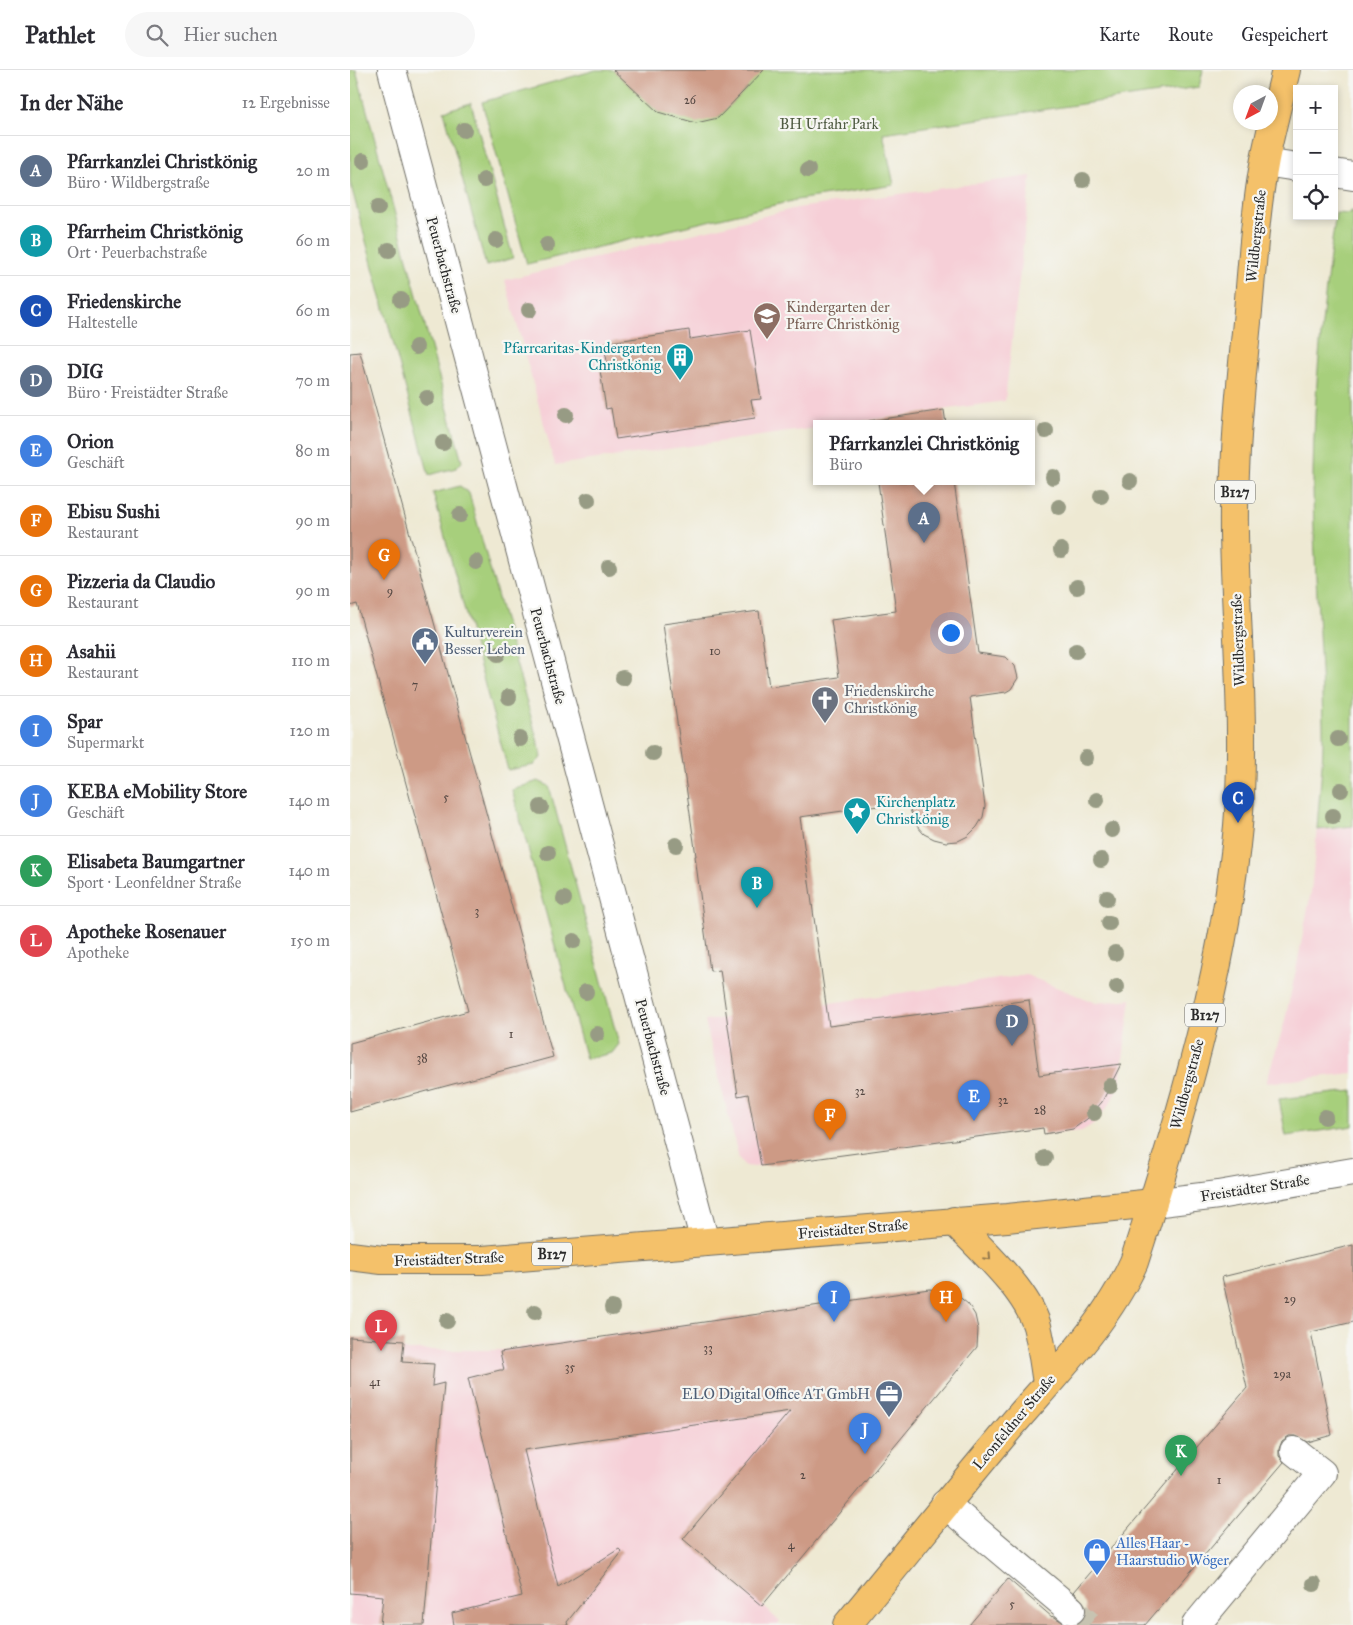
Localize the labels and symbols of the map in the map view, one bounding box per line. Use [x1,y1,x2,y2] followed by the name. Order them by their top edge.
[1233,85,1278,130] north arrow
[684,93,697,107] house number: 26
[780,115,878,133] park label: BH Urfahr Park
[1242,189,1270,283] street label: Wildbergstraße
[422,215,466,315] street label: Peuerbachstraße
[786,298,900,333] place label: Kindergarten der Pfarre Christkönig
[752,301,782,340] school or university icon: Kindergarten der Pfarre Christkönig
[503,339,662,374] place label: Pfarrcaritas-Kindergarten Christkönig
[665,342,695,381] building icon: Pfarrcaritas-Kindergarten Christkönig
[1215,481,1255,504] road number: B127
[908,502,940,543] pin: A
[368,539,400,580] pin: G
[387,584,393,598] house number: 9
[1227,593,1249,687] street label: Wildbergstraße
[526,606,570,706] street label: Peuerbachstraße
[938,620,964,646] your location
[444,623,525,658] place label: Kulturverein Besser Leben
[410,626,440,665] public building icon: Kulturverein Besser Leben
[709,644,721,658] house number: 10
[412,678,418,692] house number: 7
[844,682,934,717] place label: Friedenskirche Christkönig
[810,685,840,724] church icon: Friedenskirche Christkönig
[1222,782,1254,823] pin: C
[443,790,449,804] house number: 5
[876,793,955,828] place label: Kirchenplatz Christkönig
[842,796,872,835] place icon: Kirchenplatz Christkönig
[741,867,773,908] pin: B
[475,904,480,918] house number: 3
[631,997,675,1097] street label: Peuerbachstraße
[1185,1004,1225,1026] road number: B127
[996,1005,1028,1046] pin: D
[509,1027,514,1041] house number: 1
[1166,1037,1208,1131] street label: Wildbergstraße
[416,1051,428,1065] house number: 38
[958,1080,990,1121] pin: E
[855,1084,865,1098] house number: 32
[998,1093,1008,1107] house number: 32
[814,1099,846,1140] pin: F
[1034,1103,1046,1117] house number: 28
[1199,1170,1311,1206] street label: Freistädter Straße
[797,1215,909,1243] street label: Freistädter Straße
[532,1242,572,1266] road number: B127
[394,1248,504,1270] street label: Freistädter Straße
[982,1251,991,1260] one-way arrow
[818,1281,850,1322] pin: I
[930,1281,962,1322] pin: H
[1284,1292,1296,1306] house number: 29
[365,1310,397,1351] pin: L
[703,1341,713,1355] house number: 33
[565,1360,576,1374] house number: 35
[1273,1367,1292,1381] house number: 29a
[969,1371,1059,1473] street label: Leonfeldner Straße
[369,1375,381,1389] house number: 41
[874,1379,904,1418] office icon: ELO Digital Office AT GmbH
[682,1385,870,1403] place label: ELO Digital Office AT GmbH
[849,1413,881,1454] pin: J
[1165,1435,1197,1476] pin: K
[800,1468,806,1482] house number: 2
[1217,1473,1222,1487] house number: 1
[1115,1534,1229,1569] place label: Alles Haar - Haarstudio Wöger
[1082,1537,1112,1576] shop icon: Alles Haar - Haarstudio Wöger
[788,1538,795,1552] house number: 4
[1009,1597,1015,1611] house number: 5

